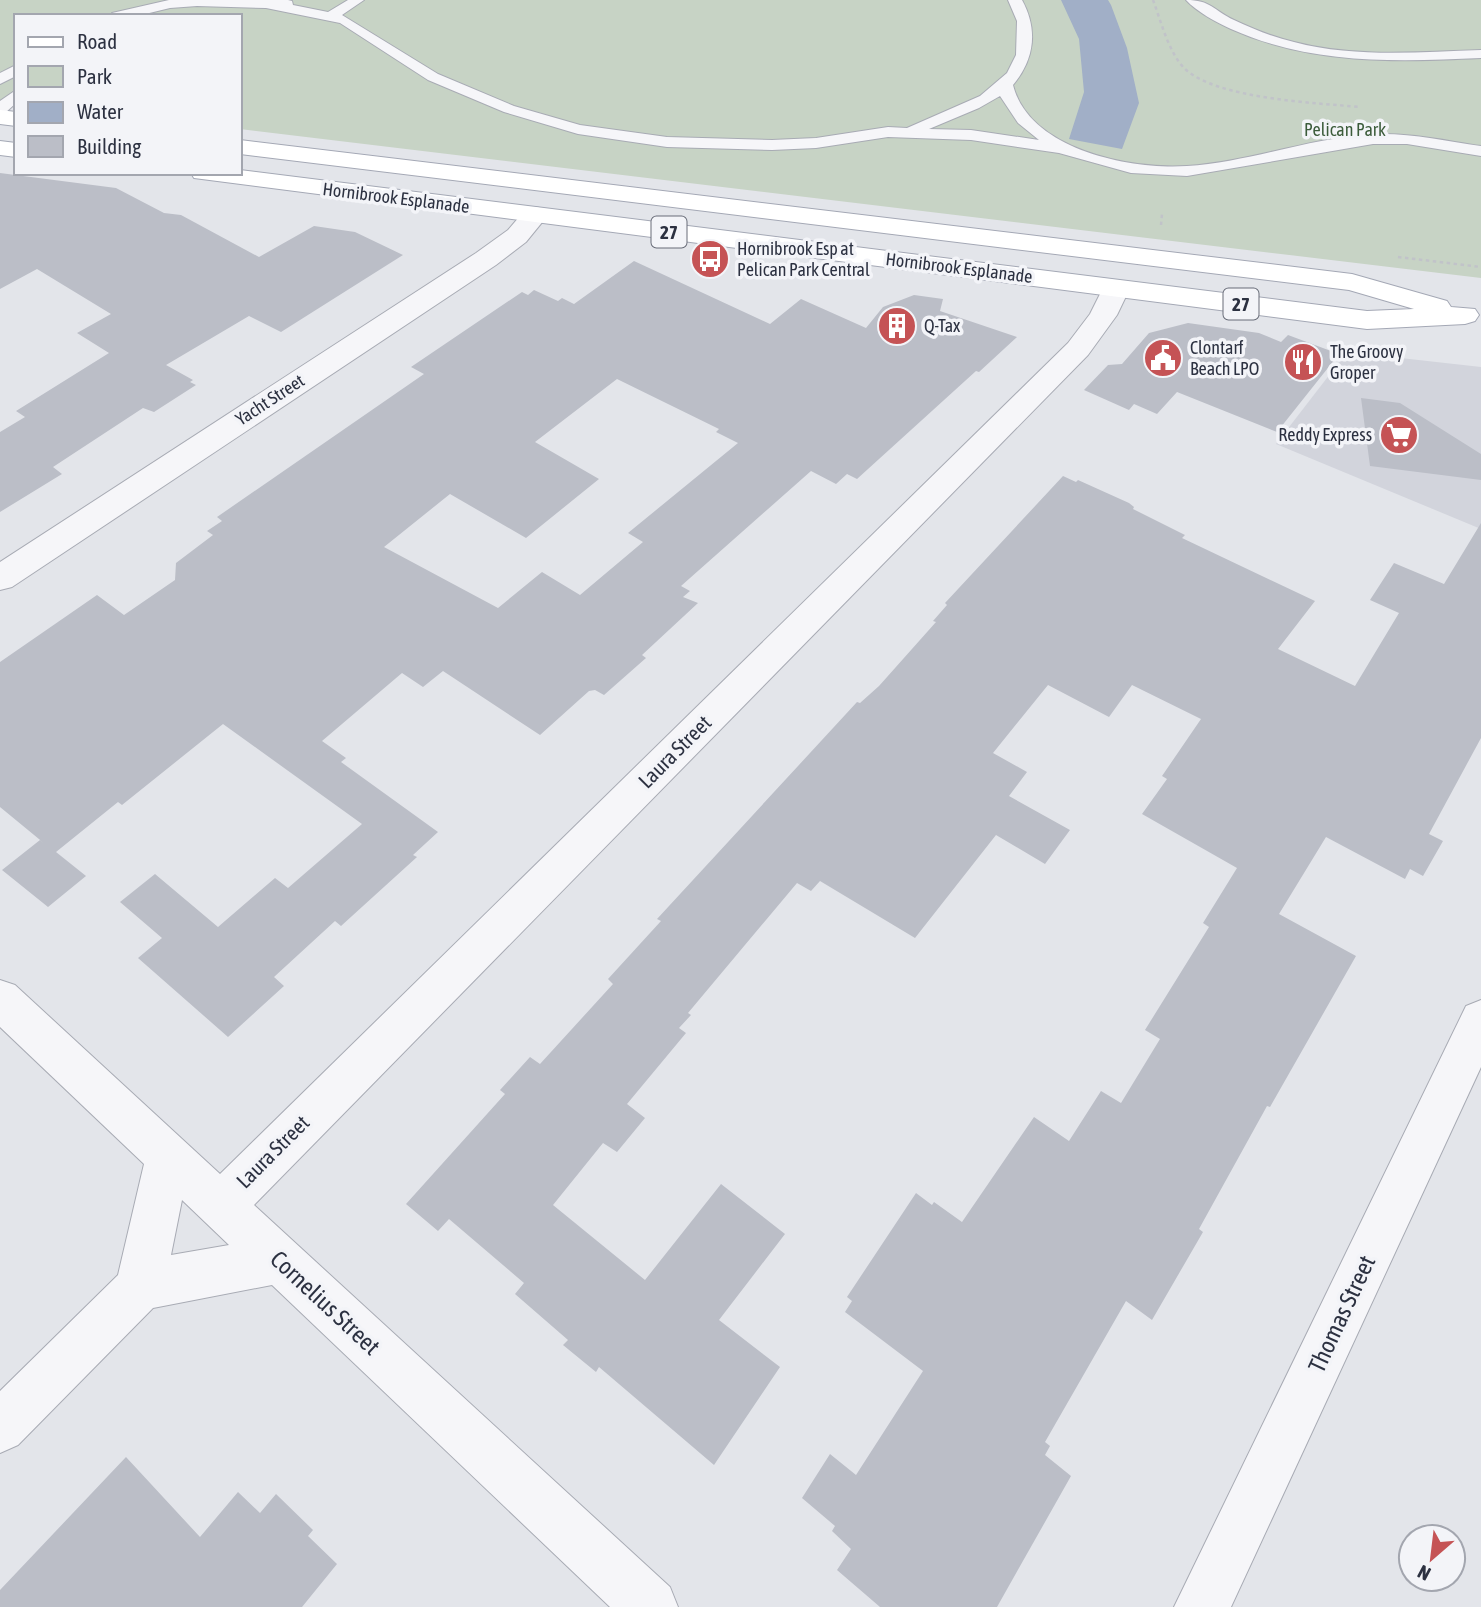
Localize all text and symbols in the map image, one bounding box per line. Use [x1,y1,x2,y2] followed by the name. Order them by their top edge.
[14,14,242,175] legend
[77,29,117,53] text: Road
[77,64,112,88] text: Park
[77,99,124,123] text: Water
[1304,119,1386,140] park label: Pelican Park
[77,134,141,158] text: Building
[321,178,471,217] street label: Hornibrook Esplanade
[652,216,686,248] road number: 27
[689,238,731,280] bus stop icon: Hornibrook Esp at Pelican Park Central
[737,238,870,280] place label: Hornibrook Esp at Pelican Park Central
[884,248,1034,287] street label: Hornibrook Esplanade
[1224,288,1258,320] road number: 27
[876,305,918,347] building icon: Q-Tax
[924,315,960,336] place label: Q-Tax
[1142,337,1184,379] public building icon: Clontarf Beach LPO
[1190,337,1259,379] place label: Clontarf Beach LPO
[1282,341,1324,383] restaurant icon: The Groovy Groper
[1330,341,1403,383] place label: The Groovy Groper
[231,370,308,430] street label: Yacht Street
[1378,414,1420,456] supermarket icon: Reddy Express
[1278,424,1372,445] place label: Reddy Express
[633,710,715,792] street label: Laura Street
[231,1110,313,1192] street label: Laura Street
[265,1245,386,1360] street label: Cornelius Street
[1303,1251,1380,1377] street label: Thomas Street
[1397,1523,1467,1593] north arrow
[1414,1561,1434,1585] text: N

